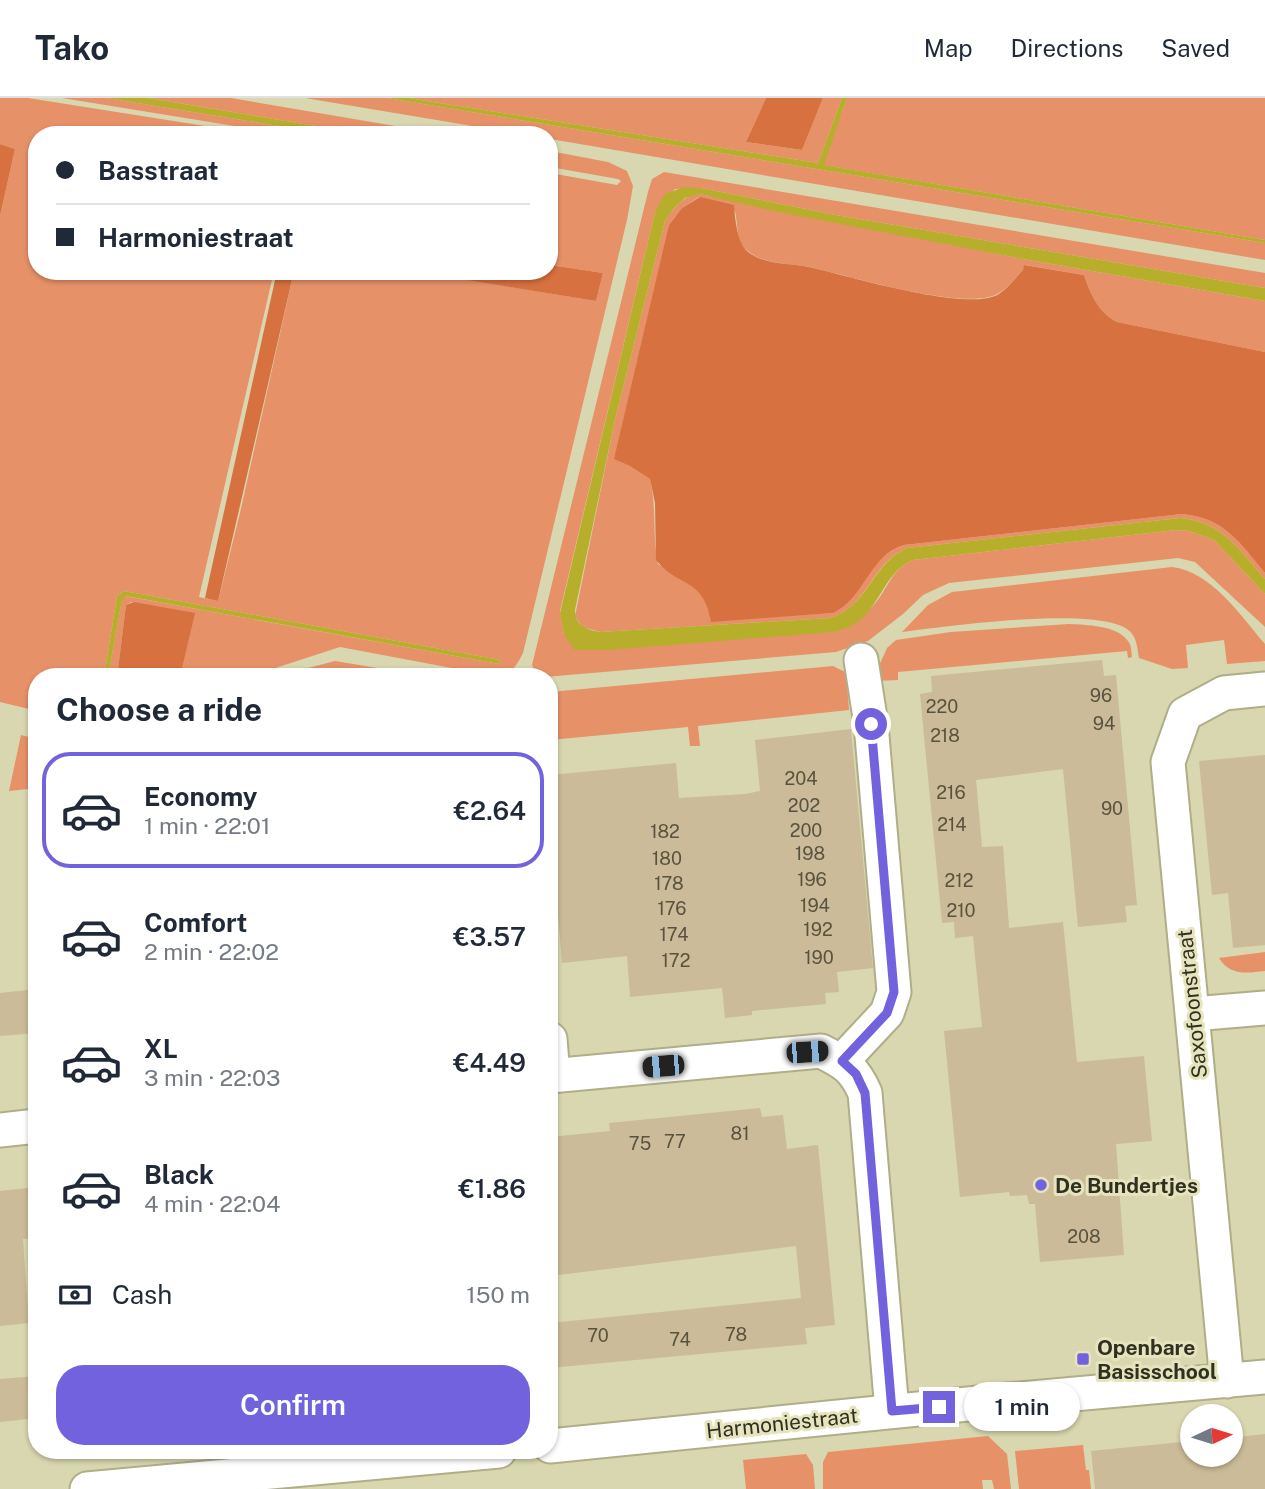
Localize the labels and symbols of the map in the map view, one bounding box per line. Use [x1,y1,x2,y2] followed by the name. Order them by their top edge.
[1090,685,1112,706] house number: 96
[926,696,958,717] house number: 220
[855,708,887,740] route start
[1093,713,1115,734] house number: 94
[930,725,960,746] house number: 218
[784,768,818,789] house number: 204
[936,782,966,803] house number: 216
[788,795,820,816] house number: 202
[1101,798,1123,819] house number: 90
[937,814,967,835] house number: 214
[790,820,822,841] house number: 200
[650,821,680,842] house number: 182
[795,843,825,864] house number: 198
[652,848,682,869] house number: 180
[797,869,827,890] house number: 196
[945,870,973,891] house number: 212
[654,873,684,894] house number: 178
[800,895,830,916] house number: 194
[658,898,687,919] house number: 176
[946,900,976,921] house number: 210
[803,919,833,940] house number: 192
[660,924,688,945] house number: 174
[1172,928,1212,1080] street label: Saxofoonstraat
[804,947,834,968] house number: 190
[662,950,690,971] house number: 172
[786,1040,829,1064] car
[642,1054,685,1078] car
[731,1123,749,1144] house number: 81
[664,1131,686,1152] house number: 77
[629,1133,651,1154] house number: 75
[1055,1173,1198,1198] place label: De Bundertjes
[1033,1177,1049,1193] marker: De Bundertjes
[1067,1226,1101,1247] house number: 208
[725,1324,747,1345] house number: 78
[587,1325,609,1346] house number: 70
[669,1329,691,1350] house number: 74
[1097,1335,1217,1384] place label: Openbare Basisschool
[1075,1351,1091,1367] marker: Openbare Basisschool
[964,1382,1079,1432] callout: 1 min
[923,1391,955,1423] route end
[705,1403,859,1443] street label: Harmoniestraat
[1180,1404,1242,1466] north arrow

